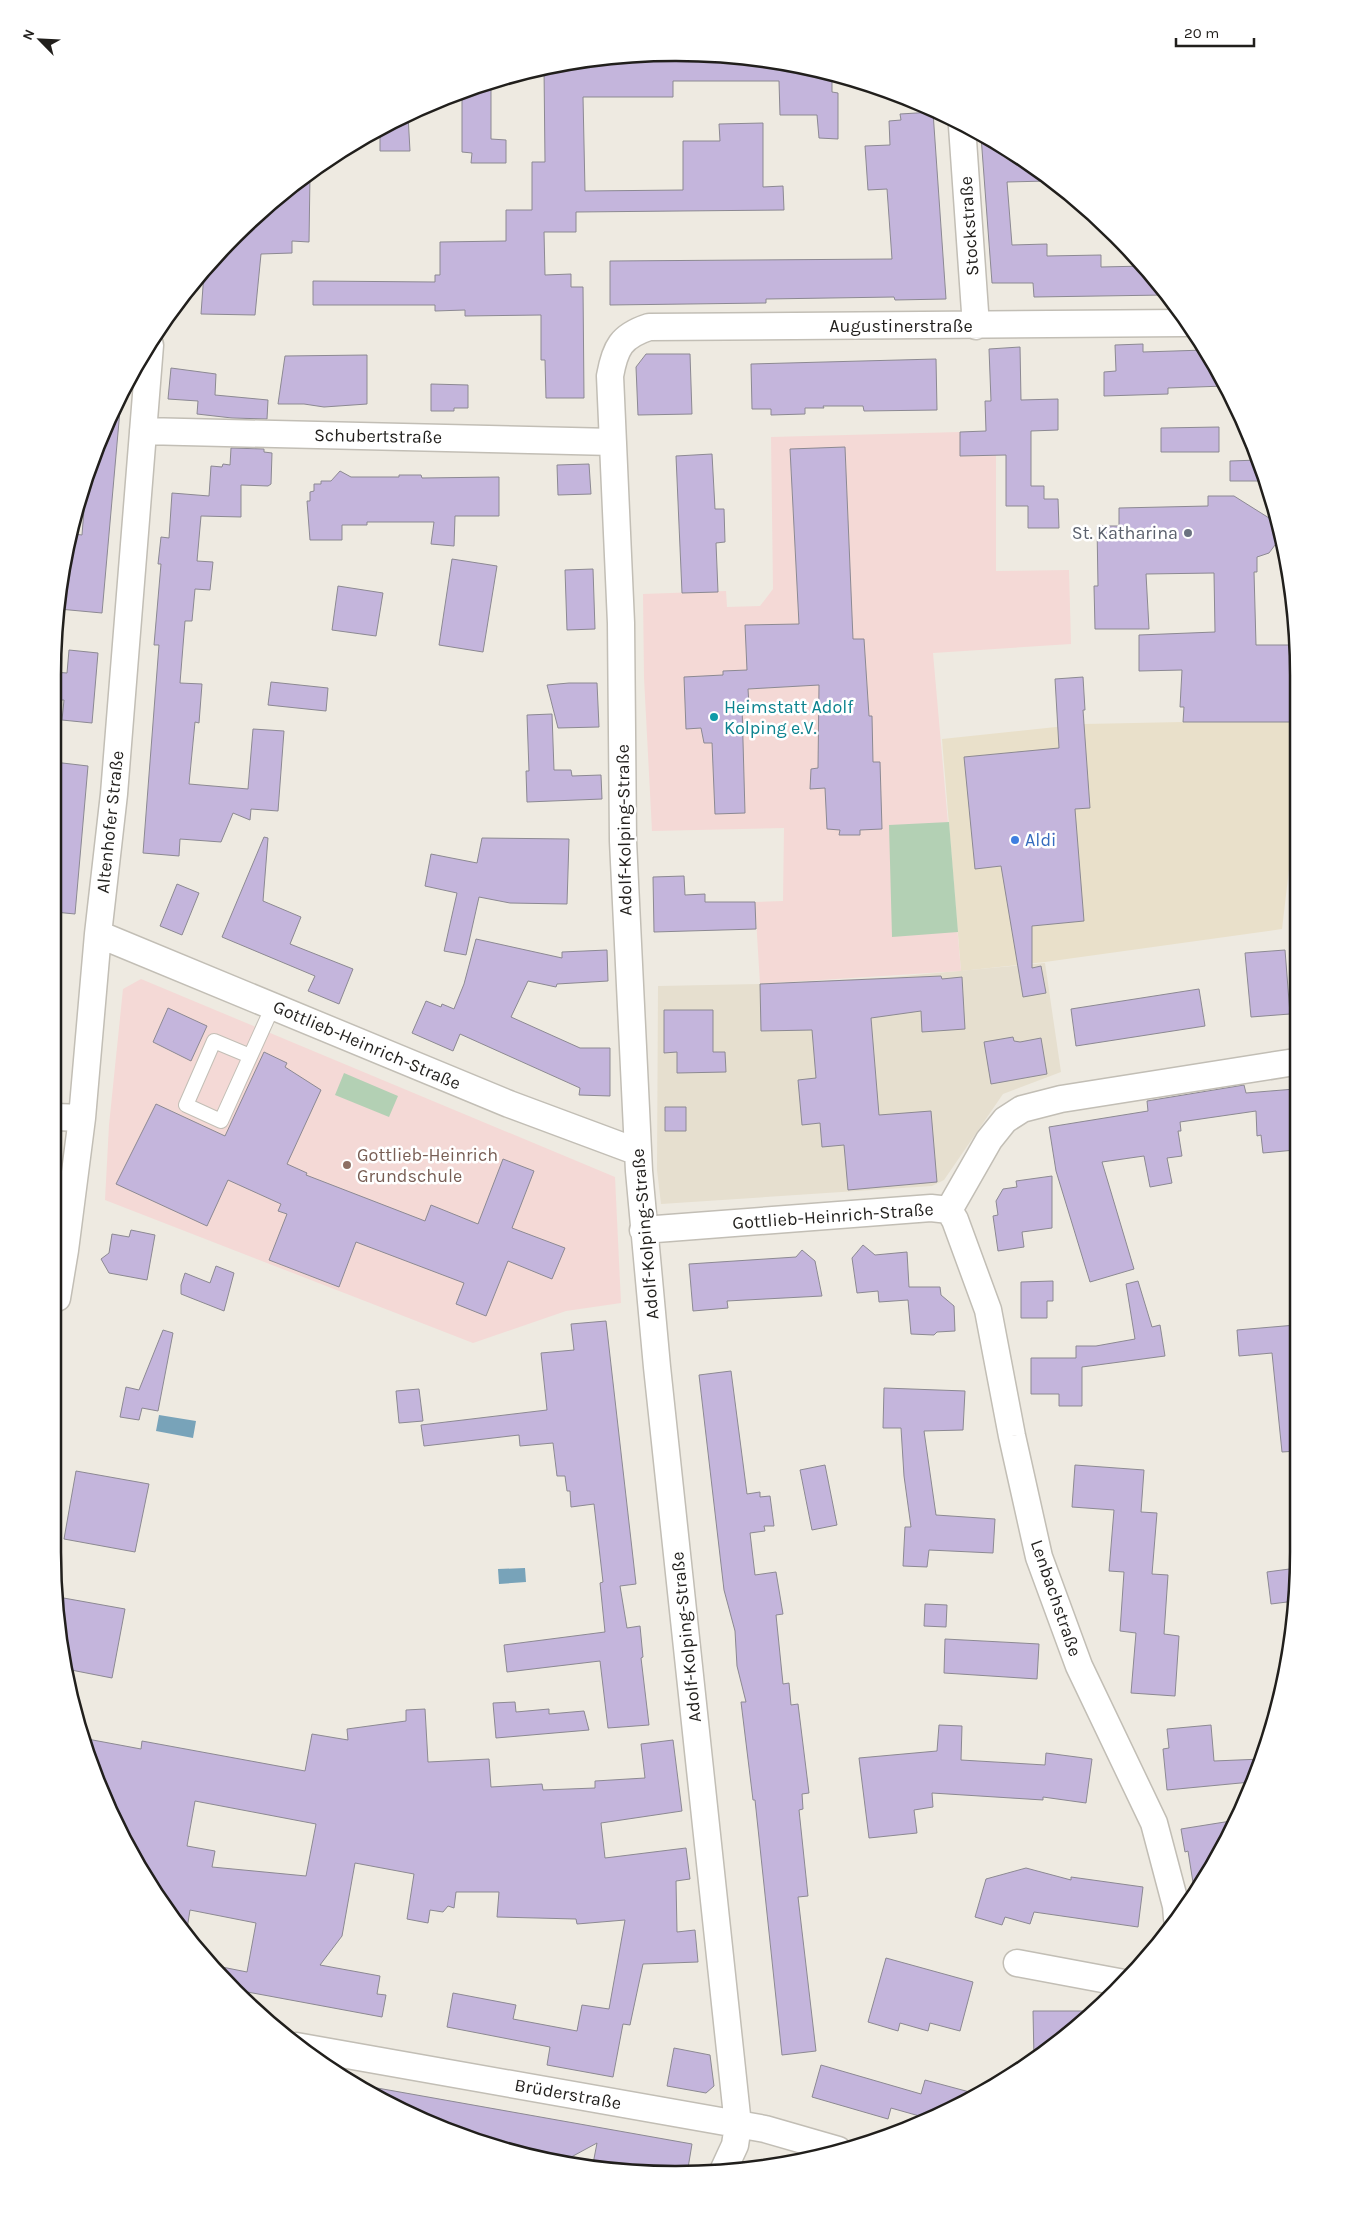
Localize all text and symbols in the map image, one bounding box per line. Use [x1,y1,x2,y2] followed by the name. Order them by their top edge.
[15,15,65,65] north arrow
[1176,15,1254,47] scale bar
[1184,24,1219,42] text: 20 m
[19,27,38,43] text: N
[955,175,983,277] street label: Stockstraße
[829,315,973,337] street label: Augustinerstraße
[314,424,442,448] street label: Schubertstraße
[1072,522,1178,544] place label: St. Katharina
[1182,527,1194,539] marker: St. Katharina
[724,696,854,739] place label: Heimstatt Adolf Kolping e.V.
[708,711,720,723] marker: Heimstatt Adolf Kolping e.V.
[612,744,636,916] street label: Adolf-Kolping-Straße
[92,749,128,895] street label: Altenhofer Straße
[1025,829,1056,851] place label: Aldi
[1009,834,1021,846] marker: Aldi
[270,995,464,1095] street label: Gottlieb-Heinrich-Straße
[357,1144,498,1187] place label: Gottlieb-Heinrich Grundschule
[627,1148,663,1320] street label: Adolf-Kolping-Straße
[341,1159,353,1171] marker: Gottlieb-Heinrich Grundschule
[732,1198,934,1234] street label: Gottlieb-Heinrich-Straße
[1026,1537,1086,1659] street label: Lenbachstraße
[666,1550,706,1724] street label: Adolf-Kolping-Straße
[513,2074,623,2114] street label: Brüderstraße

